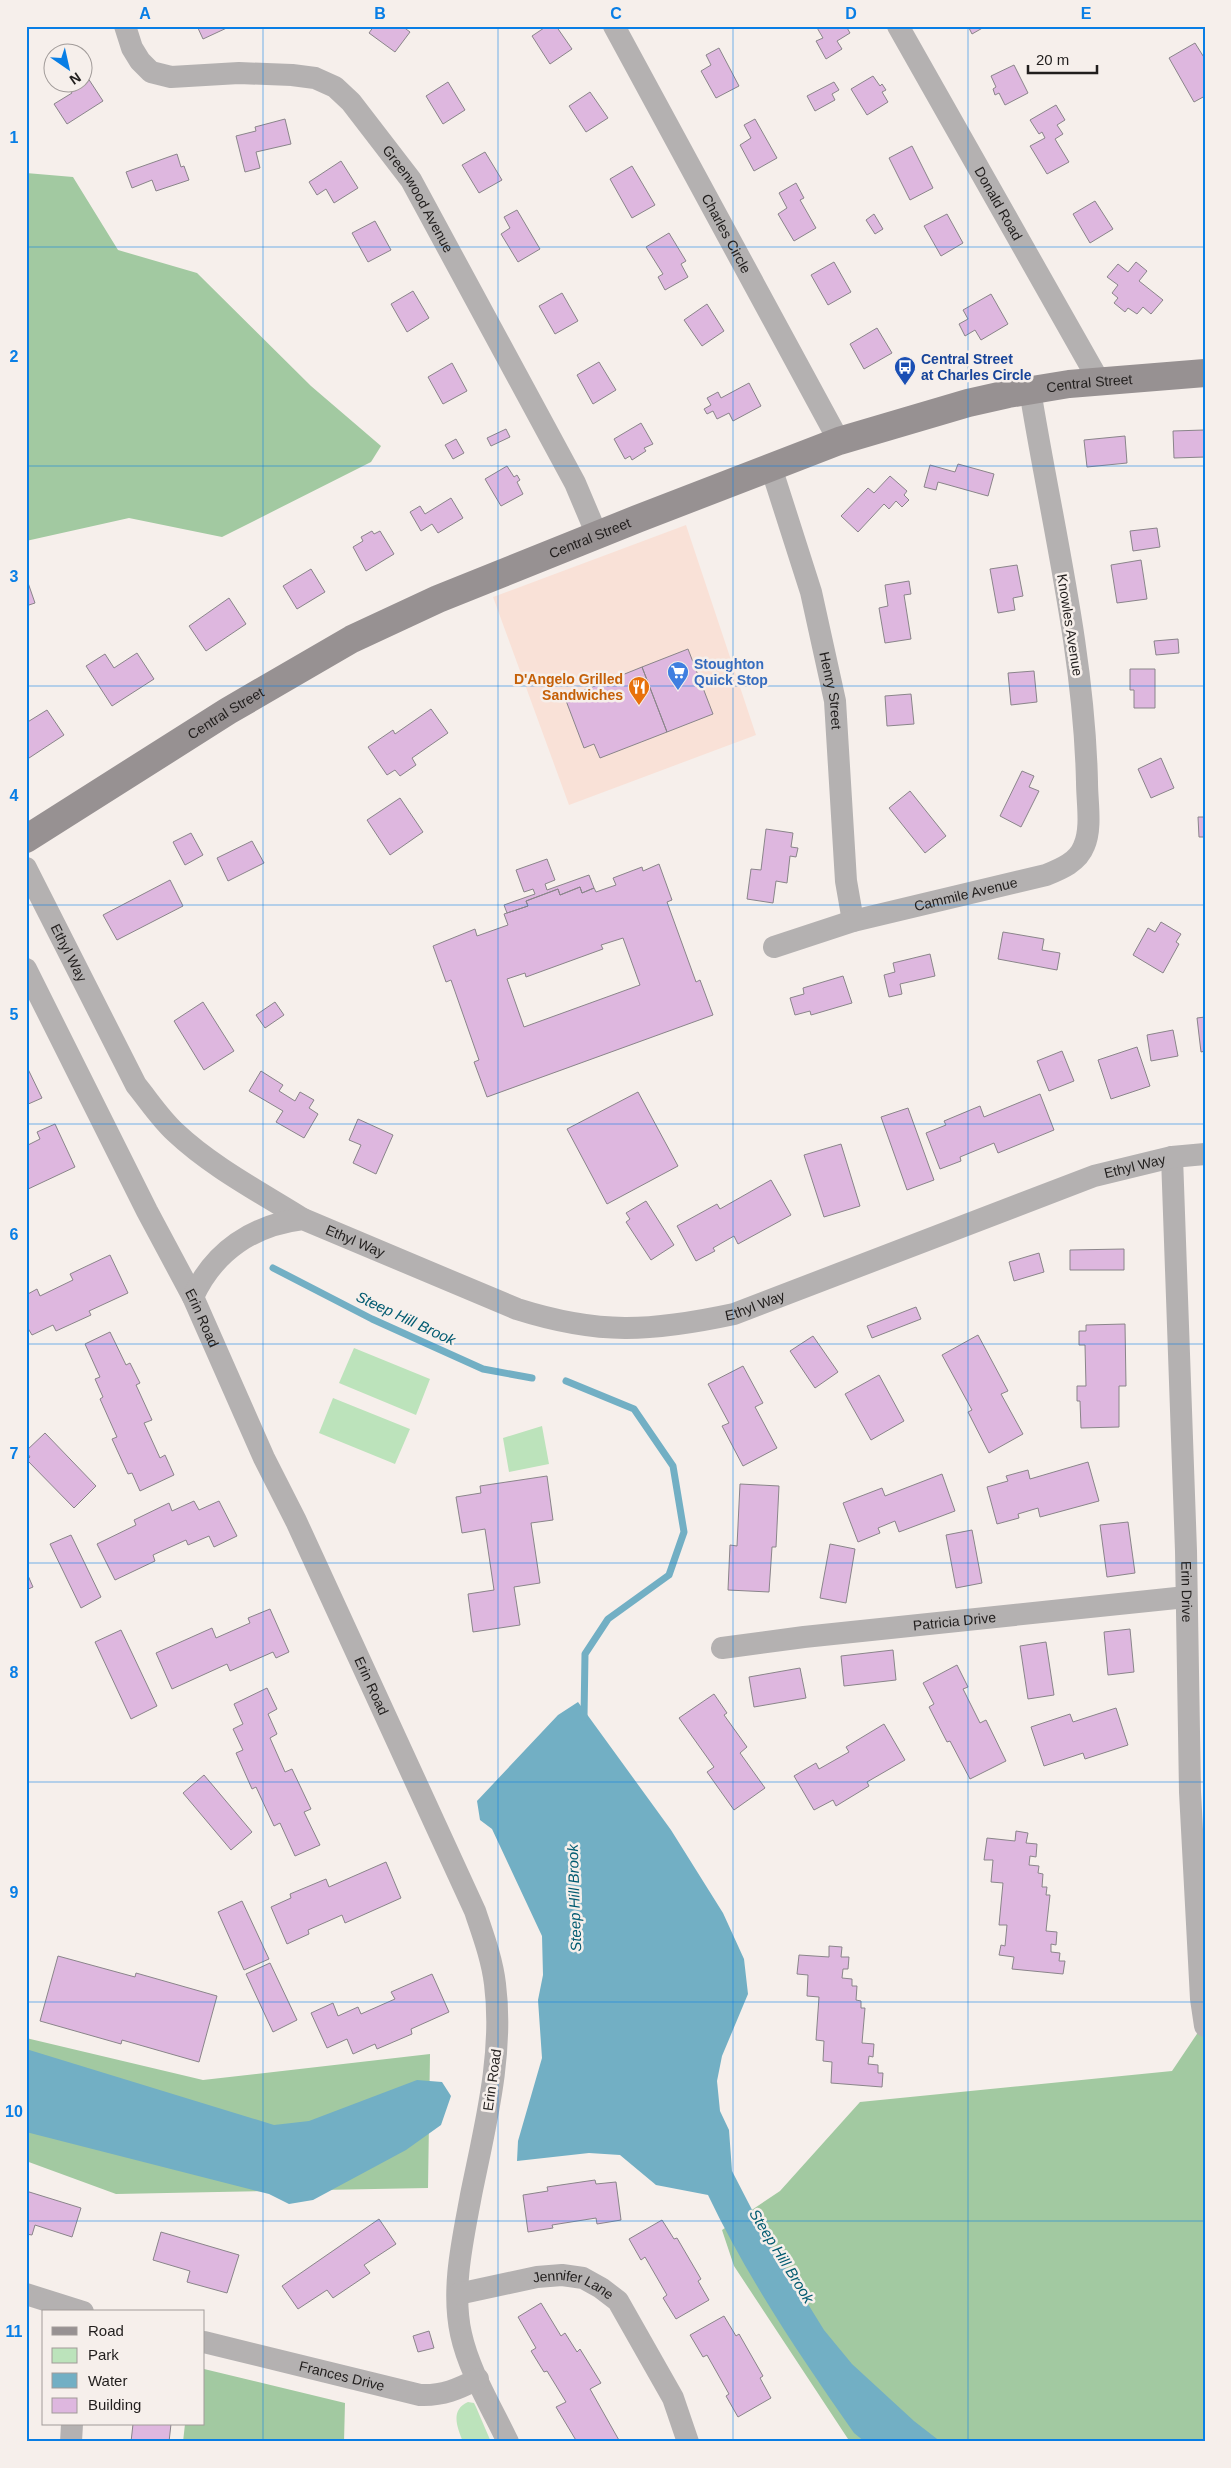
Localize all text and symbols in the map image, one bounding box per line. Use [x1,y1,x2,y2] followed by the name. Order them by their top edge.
[139,5,151,22] text: A
[374,5,386,22] text: B
[610,5,622,22] text: C
[845,5,857,22] text: D
[1081,5,1092,22] text: E
[42,42,92,92] north arrow
[1028,42,1097,74] scale bar
[1036,51,1069,68] text: 20 m
[67,69,84,88] text: N
[10,129,19,146] text: 1
[379,142,457,255] street label: Greenwood Avenue
[971,164,1026,243] street label: Donald Road
[698,191,755,276] street label: Charles Circle
[10,348,19,365] text: 2
[921,351,1032,383] place label: Central Street at Charles Circle
[893,355,917,386] bus stop icon: Central Street at Charles Circle
[1045,371,1133,396] street label: Central Street
[547,514,633,562] street label: Central Street
[10,568,19,585] text: 3
[1054,573,1086,677] street label: Knowles Avenue
[816,650,845,730] street label: Henry Street
[694,656,768,688] place label: Stoughton Quick Stop
[666,660,690,691] supermarket icon: Stoughton Quick Stop
[514,671,623,703] place label: D'Angelo Grilled Sandwiches
[627,675,651,706] restaurant icon: D'Angelo Grilled Sandwiches
[185,684,267,743] street label: Central Street
[10,787,19,804] text: 4
[912,874,1019,914] street label: Cammile Avenue
[48,921,90,984] street label: Ethyl Way
[10,1006,19,1023] text: 5
[1102,1151,1167,1181] street label: Ethyl Way
[323,1221,387,1260] street label: Ethyl Way
[10,1226,19,1243] text: 6
[182,1286,222,1350] street label: Erin Road
[723,1287,787,1324] street label: Ethyl Way
[354,1288,460,1349] water label: Steep Hill Brook
[10,1445,19,1462] text: 7
[1178,1561,1195,1623] street label: Erin Drive
[912,1609,997,1634] street label: Patricia Drive
[351,1654,392,1717] street label: Erin Road
[10,1664,19,1681] text: 8
[564,1842,584,1952] water label: Steep Hill Brook
[10,1884,19,1901] text: 9
[480,2048,504,2112] street label: Erin Road
[5,2103,23,2120] text: 10
[746,2206,818,2307] water label: Steep Hill Brook
[531,2267,617,2303] street label: Jennifer Lane
[42,2310,205,2426] legend
[88,2322,124,2339] text: Road
[6,2323,23,2340] text: 11
[88,2346,119,2363] text: Park
[298,2358,386,2394] street label: Frances Drive
[88,2372,127,2389] text: Water
[88,2396,141,2413] text: Building

